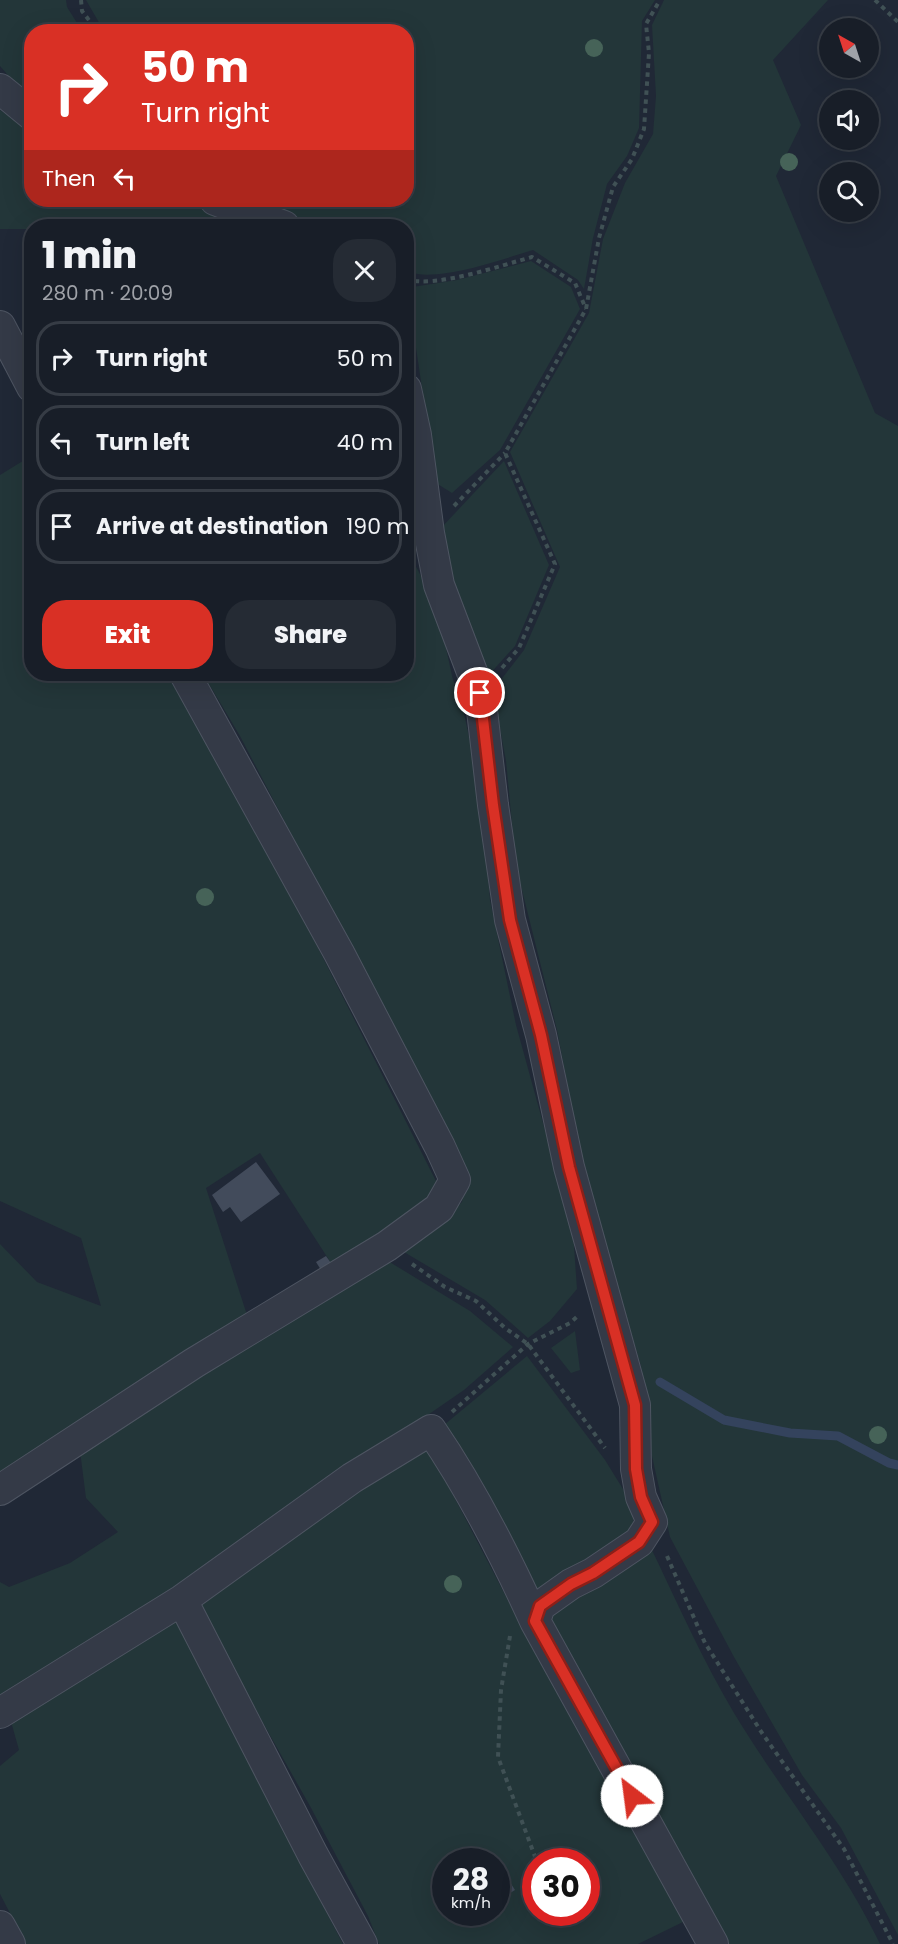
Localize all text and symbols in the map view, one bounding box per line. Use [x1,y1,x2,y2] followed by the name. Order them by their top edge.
[819,18,879,78] north arrow
[819,18,879,222] map controls
[141,38,249,97] text: 50 m
[42,48,120,126] icon: right
[819,90,879,150] button: sound
[141,94,270,131] text: Turn right
[108,162,141,195] icon: left
[819,162,879,222] button: search
[42,163,96,194] text: Then
[42,230,137,281] text: 1 min
[333,239,396,302] button: close
[42,279,173,307] text: 280 m · 20:09
[45,342,78,375] icon: right
[96,343,207,374] text: Turn right
[337,343,393,374] text: 50 m
[45,426,78,459] icon: left
[96,427,190,458] text: Turn left
[337,427,393,458] text: 40 m
[45,510,78,543] icon: arrive
[96,511,328,542] text: Arrive at destination
[346,511,410,542] text: 190 m
[42,600,213,669] button: Exit
[225,600,396,669] button: Share
[454,667,505,718] pin
[463,676,496,709] icon: arrive
[600,1764,664,1828] position arrow
[522,1848,600,1926] speed limit sign: 30
[453,1858,489,1901] text: 28
[451,1892,491,1913] text: km/h

